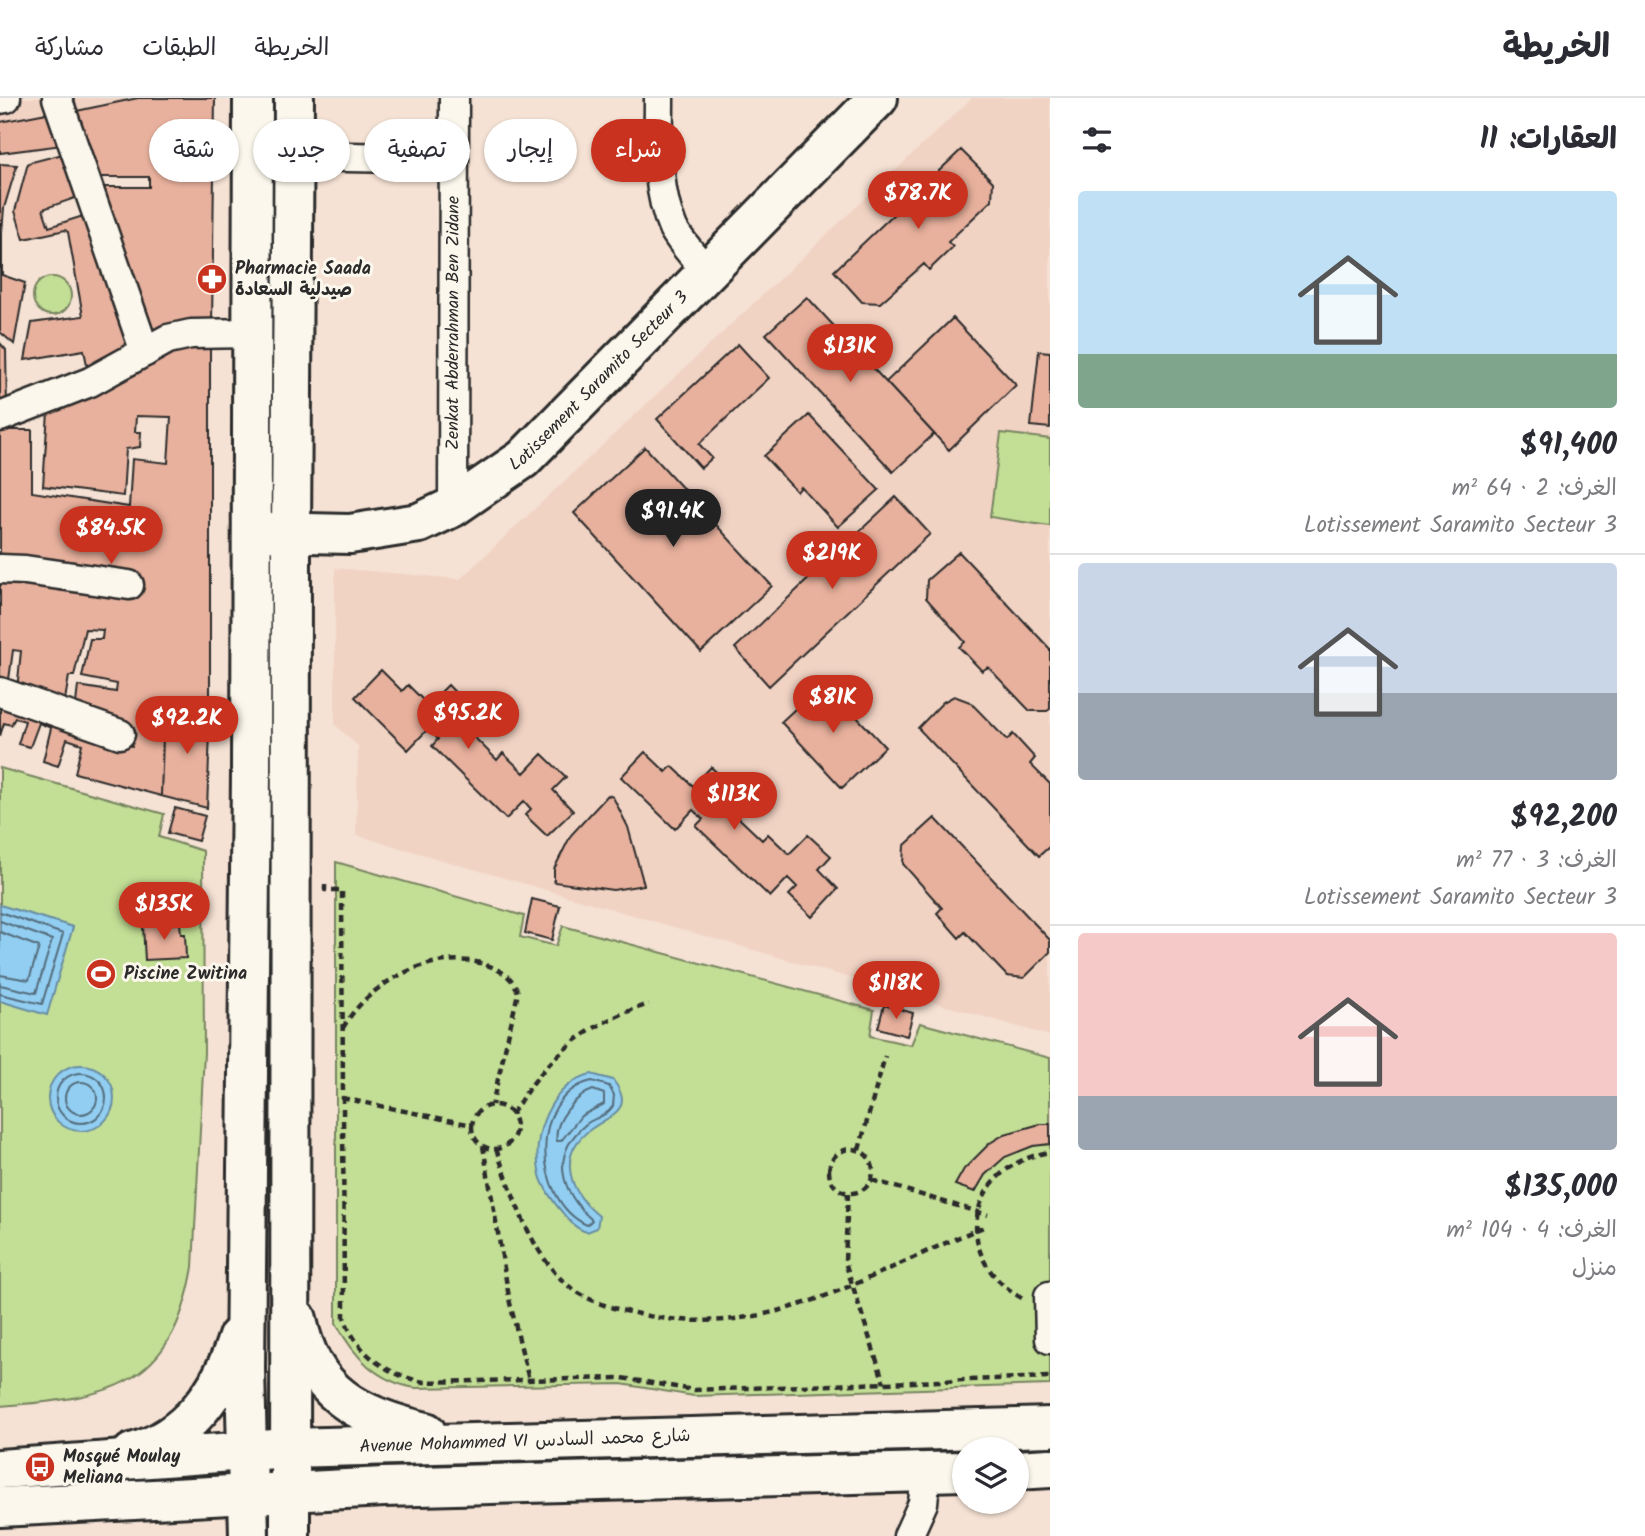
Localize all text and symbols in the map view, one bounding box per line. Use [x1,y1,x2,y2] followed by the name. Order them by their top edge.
[1503,22,1610,75] text: الخريطة
[35,29,104,68] text: مشاركة
[142,29,217,68] text: الطبقات
[255,29,329,68] text: الخريطة
[1479,116,1617,164] text: العقارات: 11
[149,119,239,182] chip: شقة
[253,119,350,182] chip: جديد
[364,119,470,182] chip: تصفية
[484,119,577,182] chip: إيجار
[591,119,686,182] chip: شراء
[1078,121,1116,159] icon: filters
[861,172,975,231] pin: $78.7K
[884,176,952,212] text: $78.7K
[439,196,468,450] street label: Zenkat Abderrahman Ben Zidane
[1285,237,1411,363] icon: home
[235,255,371,305] place label: Pharmacie Saada صيدلية السعادة
[195,262,229,296] pharmacy icon: Pharmacie Saada صيدلية السعادة
[503,284,696,479] street label: Lotissement Saramito Secteur 3
[801,324,899,384] pin: $131K
[823,329,877,365] text: $131K
[1520,422,1617,470] text: $91,400
[1452,471,1617,507] text: الغرف: 2 · 64 m²
[616,490,730,549] pin: $91.4K
[641,494,705,530] text: $91.4K
[54,506,168,566] pin: $84.5K
[1304,508,1617,544] text: Lotissement Saramito Secteur 3
[76,511,146,547] text: $84.5K
[783,532,881,591] pin: $219K
[802,536,862,572] text: $219K
[1285,609,1411,735] icon: home
[792,676,874,735] pin: $81K
[809,680,857,716] text: $81K
[411,692,525,751] pin: $95.2K
[130,696,244,756] pin: $92.2K
[433,696,503,732] text: $95.2K
[151,701,223,737] text: $92.2K
[685,772,783,832] pin: $113K
[707,777,761,813] text: $113K
[1510,794,1617,842] text: $92,200
[1456,843,1617,879] text: الغرف: 3 · 77 m²
[1304,880,1617,916] text: Lotissement Saramito Secteur 3
[115,882,213,942] pin: $135K
[135,887,193,923] text: $135K
[84,957,118,991] sports icon: Piscine Zwitina
[124,960,247,989] place label: Piscine Zwitina
[847,962,945,1021] pin: $118K
[869,966,923,1002] text: $118K
[1285,979,1411,1105] icon: home
[1505,1164,1617,1212] text: $135,000
[1446,1213,1617,1249] text: الغرف: 4 · 104 m²
[1572,1251,1617,1287] text: منزل
[359,1422,691,1462] street label: Avenue Mohammed VI شارع محمد السادس
[952,1437,1029,1514] map controls
[952,1437,1029,1514] button: layers
[63,1443,181,1493] place label: Mosqué Moulay Meliana
[23,1450,57,1484] bus stop icon: Mosqué Moulay Meliana

